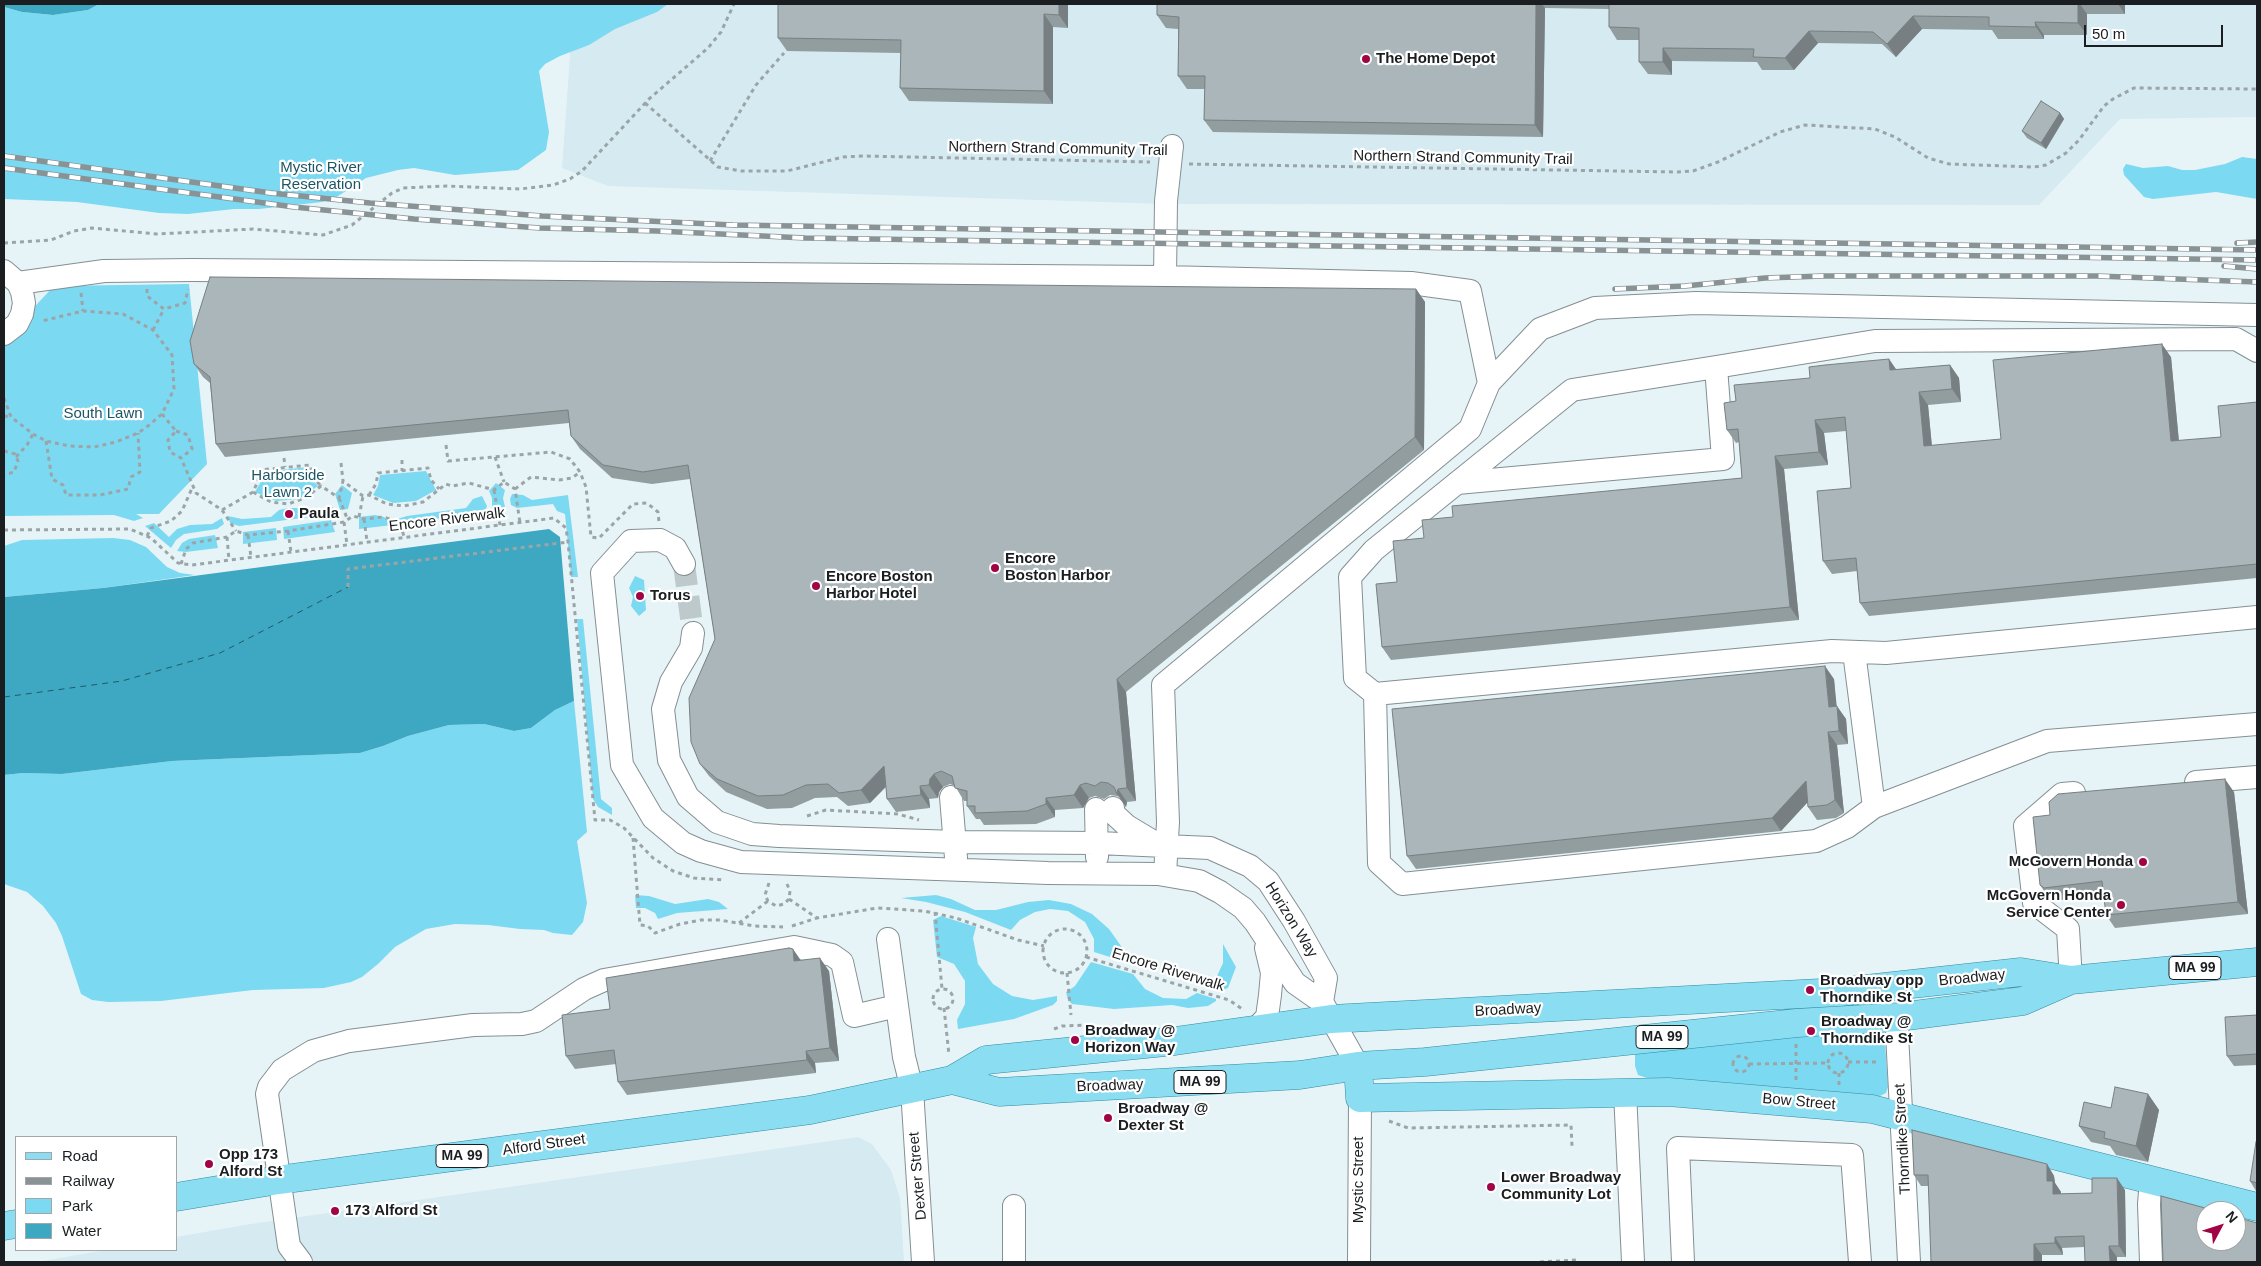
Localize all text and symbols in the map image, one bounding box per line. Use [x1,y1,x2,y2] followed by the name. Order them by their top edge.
[2086,15,2225,47] scale bar
[2092,25,2125,42] text: 50 m
[1376,50,1495,68] place label: The Home Depot
[1360,53,1372,65] marker: The Home Depot
[948,138,1168,160] street label: Northern Strand Community Trail
[1353,147,1573,169] street label: Northern Strand Community Trail
[280,159,362,194] park label: Mystic River Reservation
[63,405,143,423] park label: South Lawn
[251,467,325,502] park label: Harborside Lawn 2
[388,504,506,536] street label: Encore Riverwalk
[299,505,339,523] place label: Paula
[283,508,295,520] marker: Paula
[1005,550,1110,585] place label: Encore Boston Harbor
[989,562,1001,574] marker: Encore Boston Harbor
[826,568,933,603] place label: Encore Boston Harbor Hotel
[810,580,822,592] marker: Encore Boston Harbor Hotel
[650,587,691,605] place label: Torus
[634,590,646,602] marker: Torus
[2009,853,2133,871] place label: McGovern Honda
[2137,856,2149,868] marker: McGovern Honda
[1261,879,1321,961] street label: Horizon Way
[1987,887,2111,922] place label: McGovern Honda Service Center
[2115,899,2127,911] marker: McGovern Honda Service Center
[1110,944,1226,996] street label: Encore Riverwalk
[2169,956,2221,980] road number: MA 99
[1938,966,2006,990] street label: Broadway
[1820,972,1923,1007] place label: Broadway opp Thorndike St
[1804,984,1816,996] marker: Broadway opp Thorndike St
[1474,999,1542,1021] street label: Broadway
[1821,1013,1913,1048] place label: Broadway @ Thorndike St
[1085,1022,1175,1057] place label: Broadway @ Horizon Way
[1805,1025,1817,1037] marker: Broadway @ Thorndike St
[1636,1026,1688,1048] road number: MA 99
[1069,1034,1081,1046] marker: Broadway @ Horizon Way
[1174,1070,1226,1094] road number: MA 99
[1076,1076,1144,1096] street label: Broadway
[1891,1083,1915,1195] street label: Thorndike Street
[1762,1090,1836,1114] street label: Bow Street
[1118,1100,1208,1135] place label: Broadway @ Dexter St
[1102,1112,1114,1124] marker: Broadway @ Dexter St
[501,1130,587,1160] street label: Alford Street
[905,1131,931,1221] street label: Dexter Street
[15,1136,178,1251] legend
[1350,1137,1368,1223] street label: Mystic Street
[436,1144,488,1168] road number: MA 99
[219,1146,282,1181] place label: Opp 173 Alford St
[62,1147,98,1164] text: Road
[203,1158,215,1170] marker: Opp 173 Alford St
[1501,1169,1621,1204] place label: Lower Broadway Community Lot
[62,1172,115,1189] text: Railway
[1485,1181,1497,1193] marker: Lower Broadway Community Lot
[62,1197,93,1214] text: Park
[2196,1201,2246,1251] north arrow
[345,1202,438,1220] place label: 173 Alford St
[329,1205,341,1217] marker: 173 Alford St
[2222,1208,2241,1226] text: N
[62,1222,101,1239] text: Water

